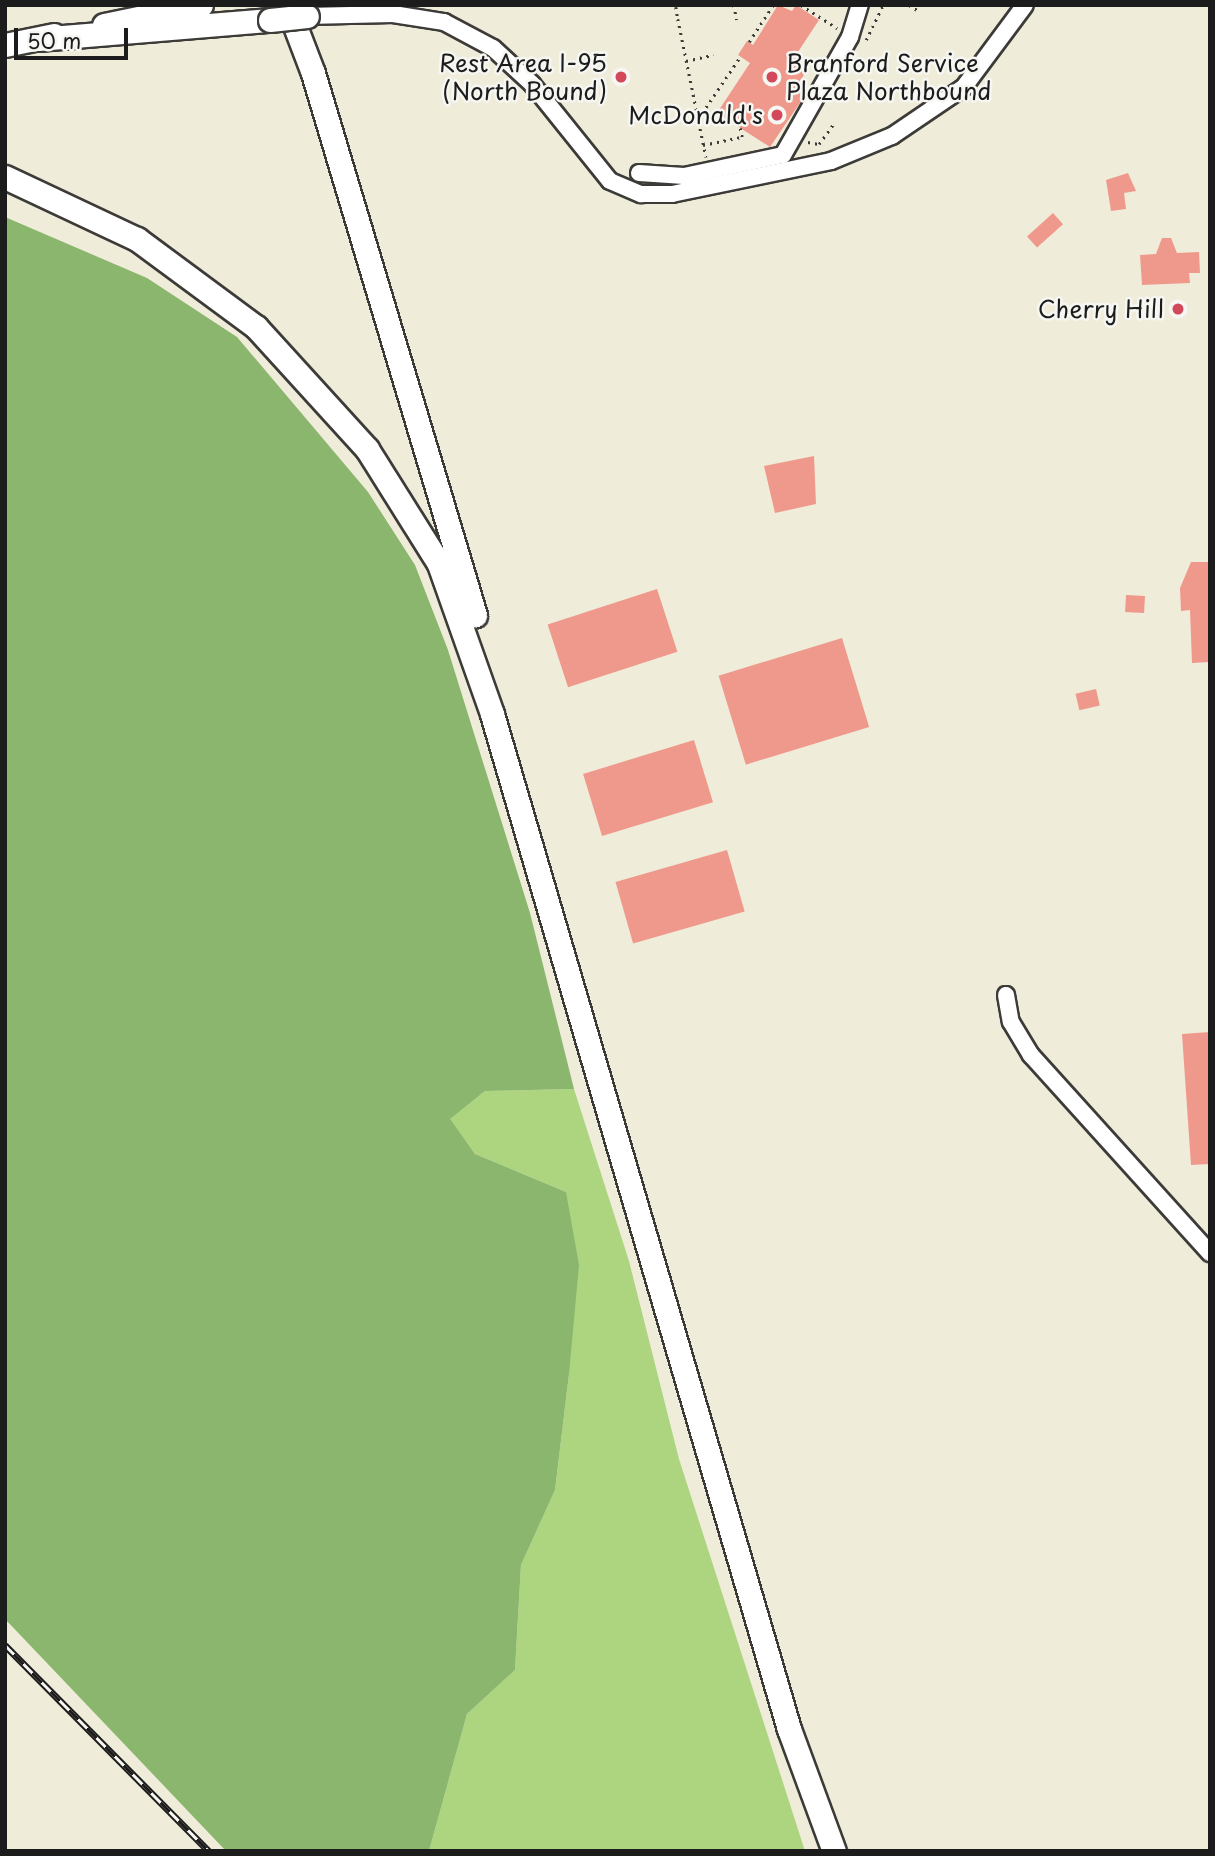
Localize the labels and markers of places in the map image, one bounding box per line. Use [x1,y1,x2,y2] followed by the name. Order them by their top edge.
[437,49,607,105] place label: Rest Area I-95 (North Bound)
[786,49,992,105] place label: Branford Service Plaza Northbound
[613,69,629,85] marker: Rest Area I-95 (North Bound)
[764,69,780,85] marker: Branford Service Plaza Northbound
[628,101,763,129] place label: McDonald's
[769,107,785,123] marker: McDonald's
[1037,295,1164,323] place label: Cherry Hill
[1170,301,1186,317] marker: Cherry Hill

